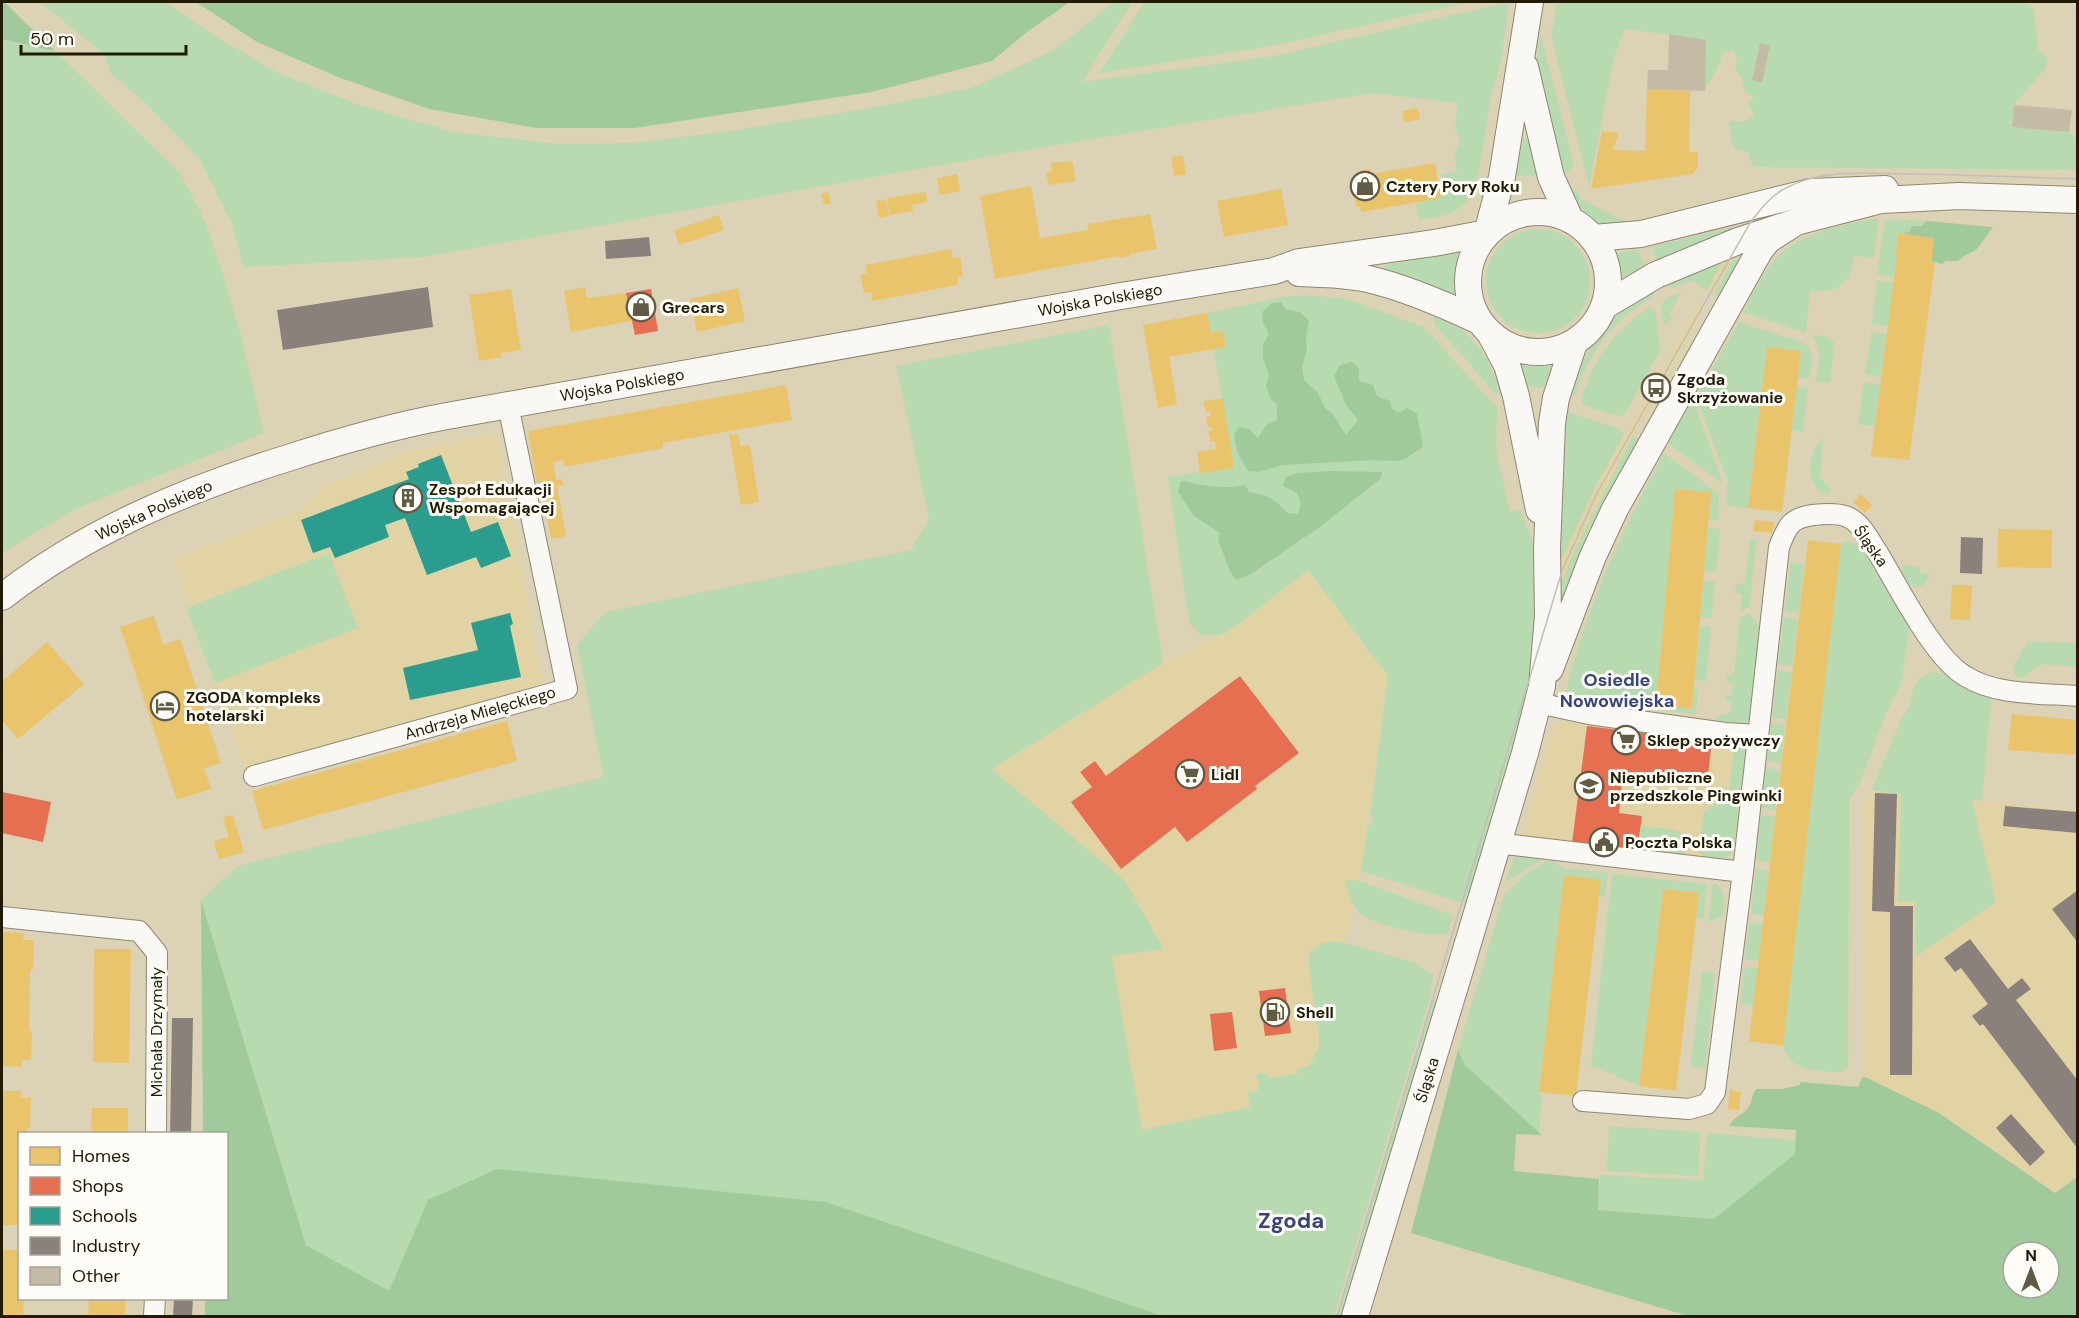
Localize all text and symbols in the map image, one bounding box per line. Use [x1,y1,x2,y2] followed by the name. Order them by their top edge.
[21,18,186,56] scale bar
[30,27,74,51] text: 50 m
[1349,170,1381,202] shop icon: Cztery Pory Roku
[1386,176,1520,197] place label: Cztery Pory Roku
[1036,279,1164,321] street label: Wojska Polskiego
[625,291,657,323] shop icon: Grecars
[662,297,725,318] place label: Grecars
[558,364,686,406] street label: Wojska Polskiego
[1677,369,1783,408] place label: Zgoda Skrzyżowanie
[1640,372,1672,404] bus stop icon: Zgoda Skrzyżowanie
[92,475,216,545] street label: Wojska Polskiego
[429,479,554,518] place label: Zespoł Edukacji Wspomagającej
[392,482,424,514] building icon: Zespoł Edukacji Wspomagającej
[1849,521,1893,571] street label: Śląska
[1560,668,1674,713] district label: Osiedle Nowowiejska
[402,681,558,745] street label: Andrzeja Mielęckiego
[186,687,321,726] place label: ZGODA kompleks hotelarski
[149,690,181,722] hotel icon: ZGODA kompleks hotelarski
[1610,724,1642,756] supermarket icon: Sklep spożywczy
[1647,730,1781,751] place label: Sklep spożywczy
[1174,758,1206,790] supermarket icon: Lidl
[1211,764,1239,785] place label: Lidl
[1610,767,1782,806] place label: Niepubliczne przedszkole Pingwinki
[1573,770,1605,802] school or university icon: Niepubliczne przedszkole Pingwinki
[1588,826,1620,858] public building icon: Poczta Polska
[1625,832,1732,853] place label: Poczta Polska
[146,967,167,1097] street label: Michała Drzymały
[1259,996,1291,1028] fuel station icon: Shell
[1296,1002,1334,1023] place label: Shell
[1410,1055,1444,1105] street label: Śląska
[18,1132,228,1300] legend
[72,1144,130,1168] text: Homes
[72,1174,124,1198] text: Shops
[72,1204,137,1228] text: Schools
[1258,1206,1324,1235] district label: Zgoda
[72,1234,141,1258] text: Industry
[2001,1240,2061,1300] north arrow
[2025,1245,2037,1266] text: N
[72,1264,121,1288] text: Other

